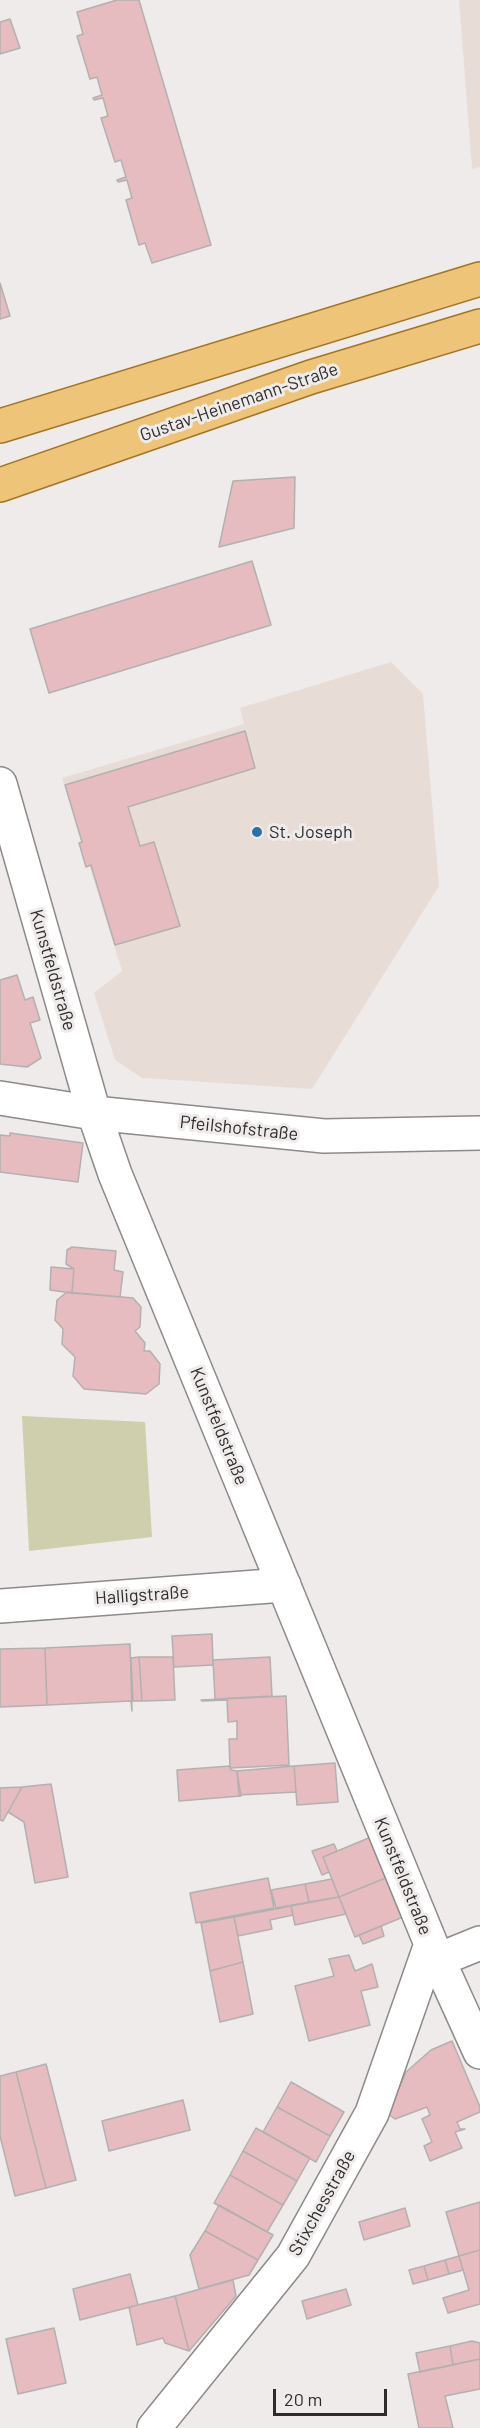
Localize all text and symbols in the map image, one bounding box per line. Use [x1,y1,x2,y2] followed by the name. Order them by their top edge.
[137,358,341,446] street label: Gustav-Heinemann-Straße
[269,821,353,843] place label: St. Joseph
[250,825,264,839] marker: St. Joseph
[25,907,81,1033] street label: Kunstfeldstraße
[179,1111,299,1145] street label: Pfeilshofstraße
[186,1364,252,1488] street label: Kunstfeldstraße
[94,1581,190,1609] street label: Halligstraße
[370,1814,436,1938] street label: Kunstfeldstraße
[284,2147,360,2259] street label: Stixchesstraße
[276,2377,390,2415] scale bar
[284,2388,322,2410] text: 20 m

